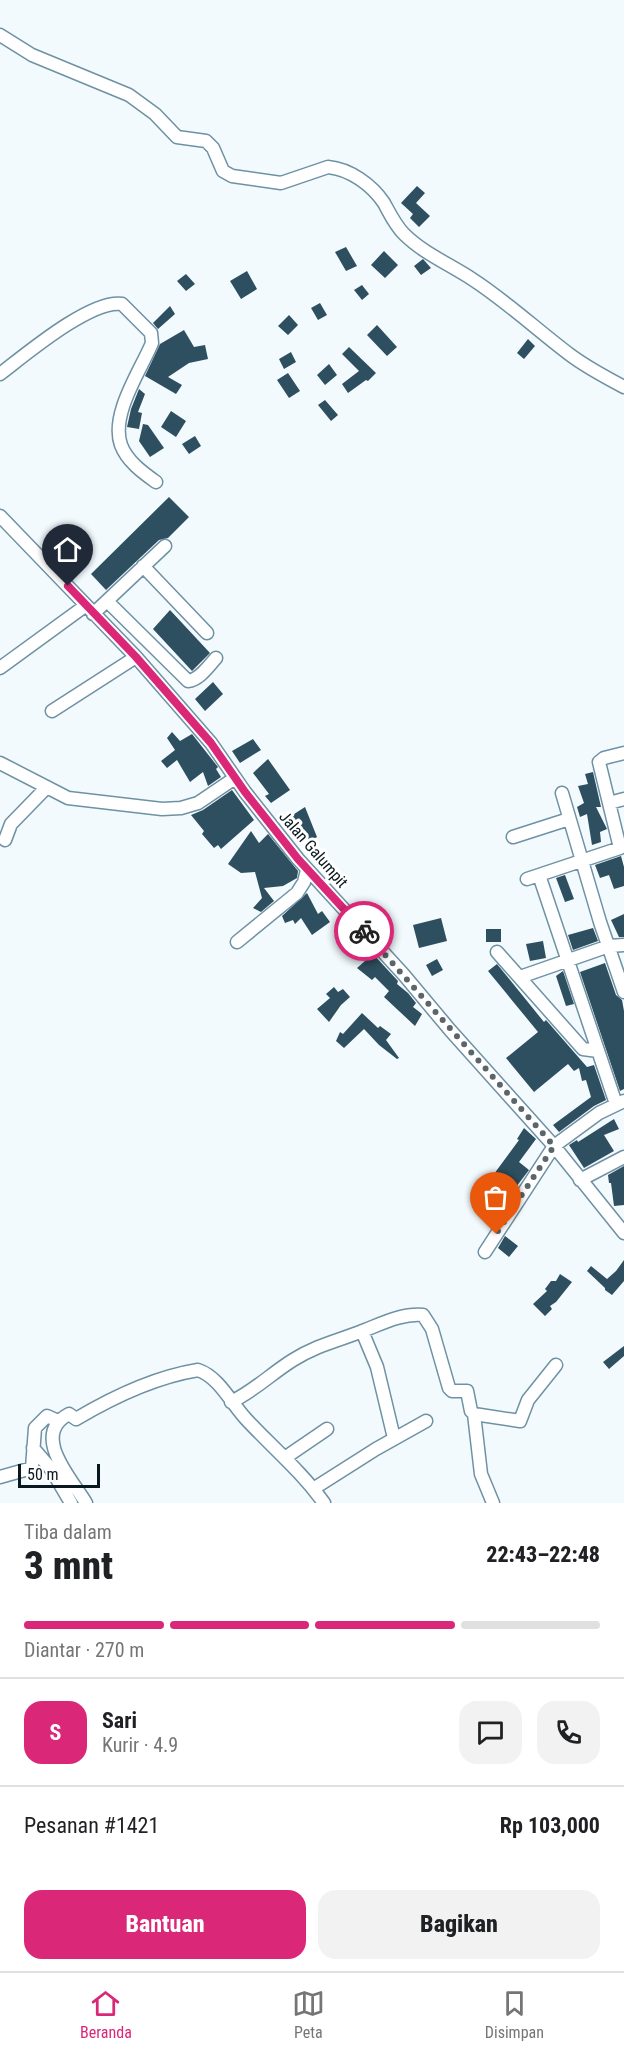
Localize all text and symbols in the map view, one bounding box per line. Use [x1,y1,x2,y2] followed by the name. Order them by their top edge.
[42,524,93,586] pin
[51,533,84,566] icon: home
[275,807,352,892] street label: Jalan Galumpit
[334,901,394,961] courier
[348,915,381,948] icon: bike
[470,1172,521,1234] pin
[479,1181,512,1214] icon: bag
[18,1461,100,1488] scale bar
[27,1465,59,1484] text: 50 m
[24,1520,112,1544] text: Tiba dalam
[486,1542,600,1567] text: 22:43–22:48
[24,1543,113,1589] text: 3 mnt
[24,1638,144,1662] text: Diantar · 270 m
[459,1701,522,1764] button: chat
[537,1701,600,1764] button: phone
[102,1708,137,1733] text: Sari
[50,1720,61,1745] text: S
[102,1733,178,1757] text: Kurir · 4.9
[24,1813,159,1838] text: Pesanan #1421
[500,1813,600,1838] text: Rp 103,000
[24,1890,306,1959] button: Bantuan
[318,1890,600,1959] button: Bagikan
[80,1987,132,2042] tab: Beranda
[292,1987,325,2042] tab: Peta
[485,1987,544,2042] tab: Disimpan

